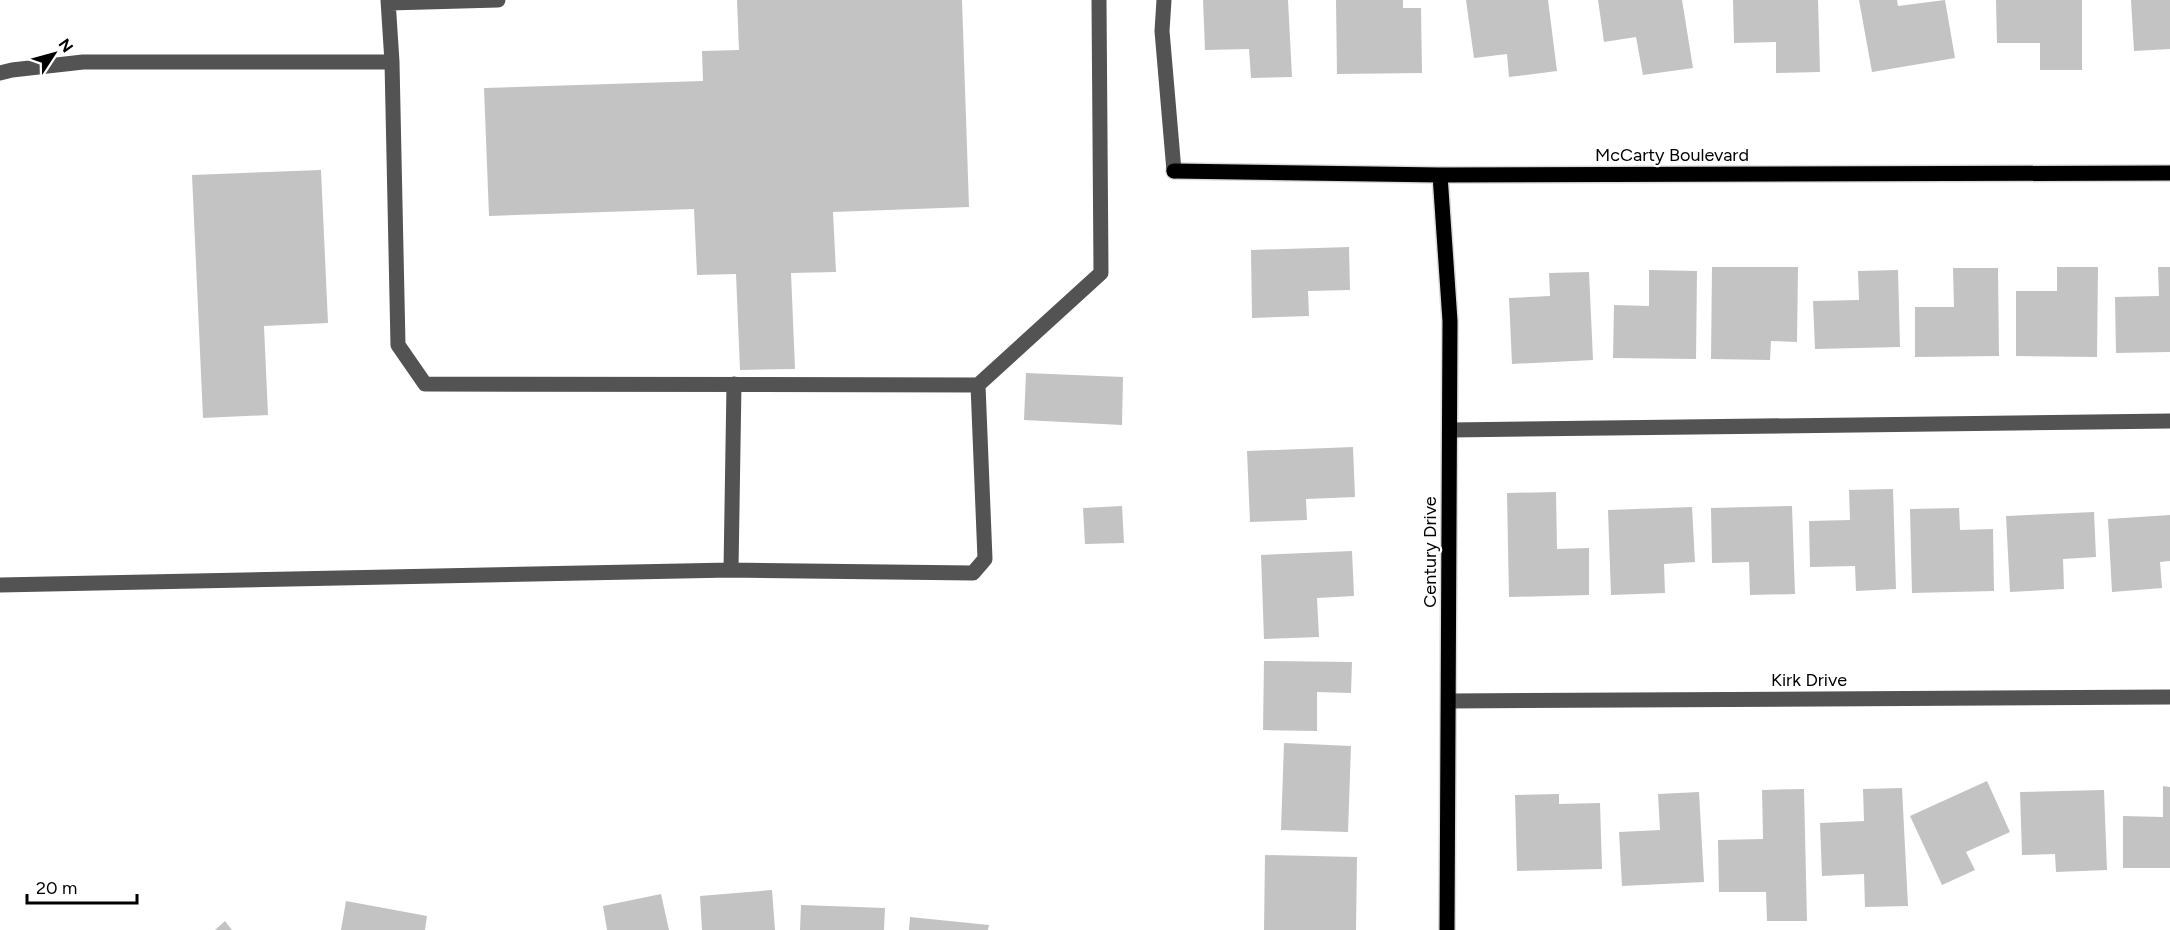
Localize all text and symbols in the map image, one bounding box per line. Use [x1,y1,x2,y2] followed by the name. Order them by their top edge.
[24,24,84,84] north arrow
[54,35,77,56] text: N
[1595,144,1749,166] street label: McCarty Boulevard
[1419,496,1441,608] street label: Century Drive
[1771,669,1847,691] street label: Kirk Drive
[27,867,136,905] scale bar
[36,877,77,899] text: 20 m

